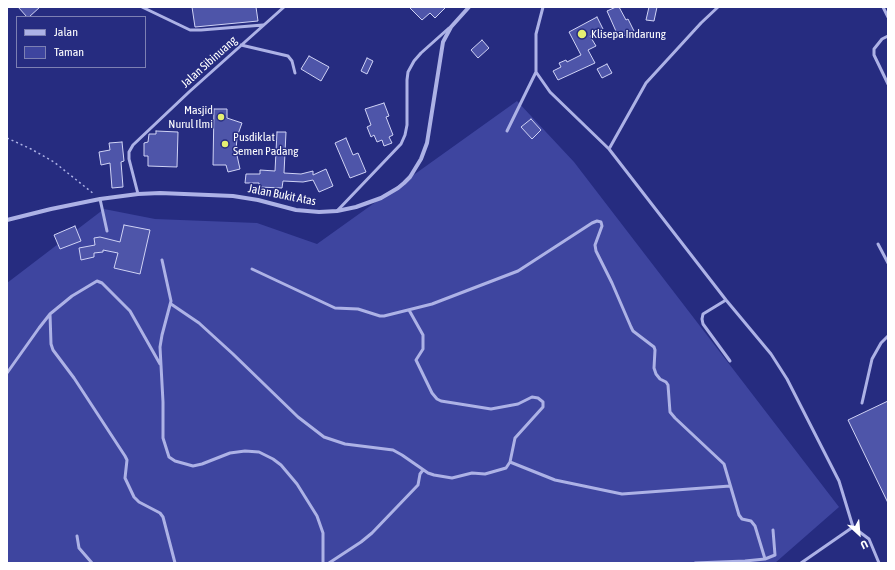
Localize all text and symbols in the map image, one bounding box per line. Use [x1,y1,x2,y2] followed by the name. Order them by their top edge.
[16,16,146,68] legend
[54,25,78,39] text: Jalan
[591,27,666,41] place label: Klisepa Indarung
[576,28,588,40] marker: Klisepa Indarung
[178,33,240,91] street label: Jalan Sibinuang
[54,45,84,59] text: Taman
[168,103,213,131] place label: Masjid Nurul Ilmi
[216,112,226,122] marker: Masjid Nurul Ilmi
[233,130,299,158] place label: Pusdiklat Semen Padang
[220,139,230,149] marker: Pusdiklat Semen Padang
[247,181,317,209] street label: Jalan Bukit Atas
[839,514,879,554] north arrow
[859,538,870,552] text: U

